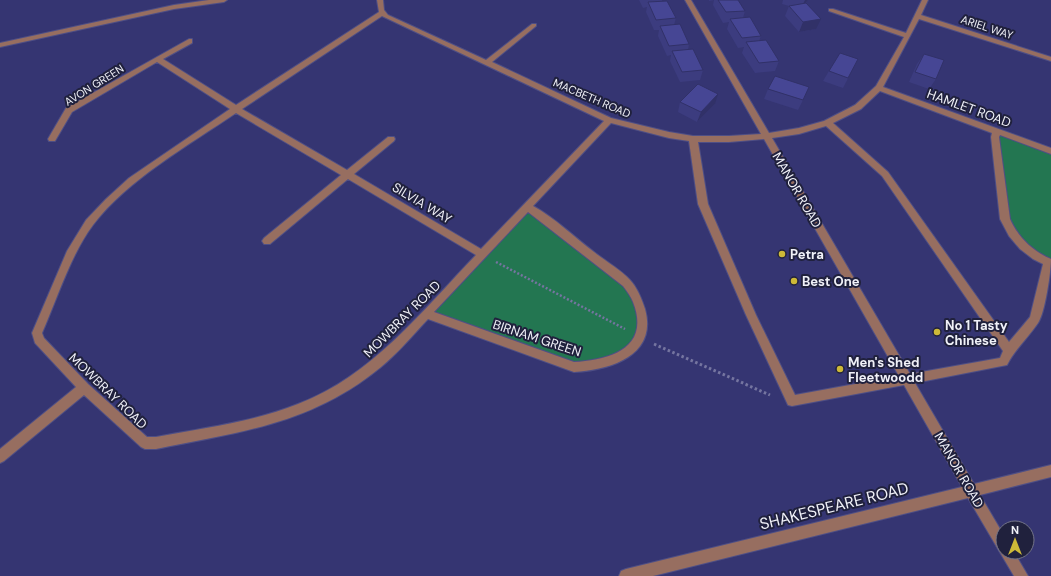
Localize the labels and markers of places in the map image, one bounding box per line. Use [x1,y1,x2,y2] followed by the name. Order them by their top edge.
[790,246,824,263] place label: Petra
[777,249,787,259] marker: Petra
[802,273,860,290] place label: Best One
[789,276,799,286] marker: Best One
[945,317,1008,349] place label: No 1 Tasty Chinese
[932,327,942,337] marker: No 1 Tasty Chinese
[848,354,923,386] place label: Men's Shed Fleetwoodd
[835,364,845,374] marker: Men's Shed Fleetwoodd

